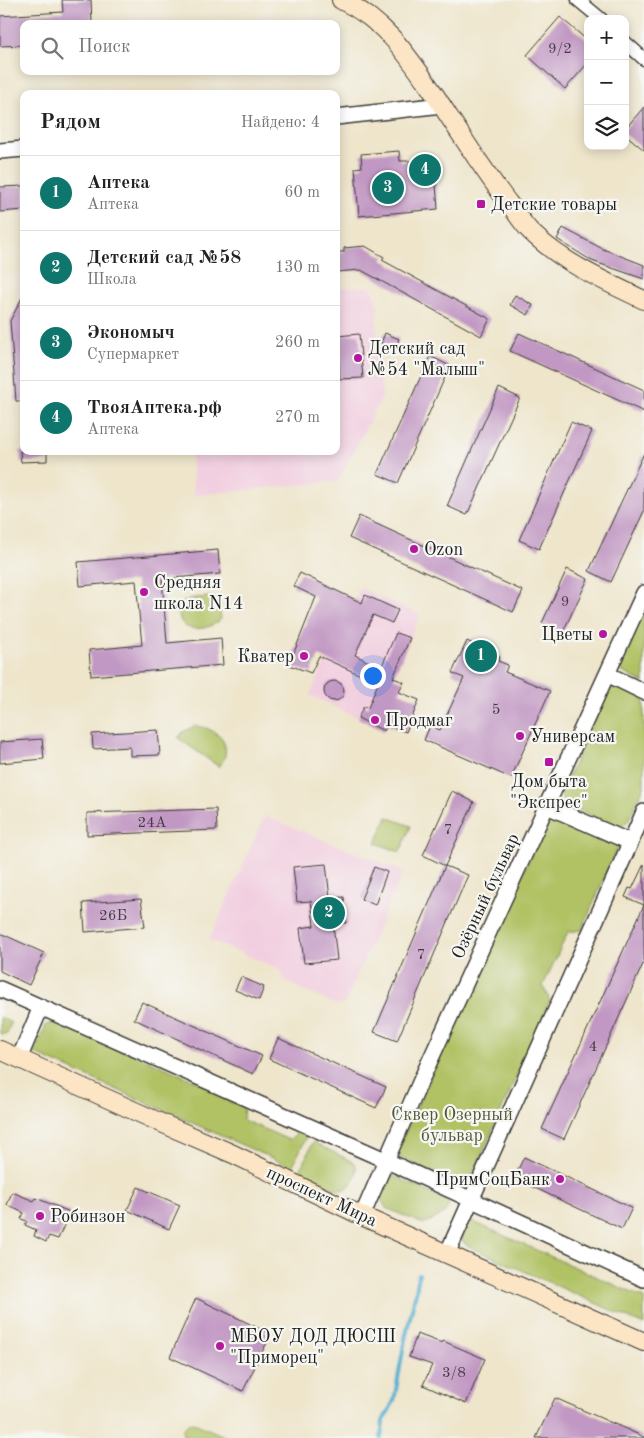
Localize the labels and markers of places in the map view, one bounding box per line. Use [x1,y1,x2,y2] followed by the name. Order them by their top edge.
[409,151,441,189] pin: 4
[372,169,404,207] pin: 3
[491,196,617,214] place label: Детские товары
[475,198,487,210] marker: Детские товары
[368,340,485,379] place label: Детский сад №54 "Малыш"
[352,352,364,364] marker: Детский сад №54 "Малыш"
[424,541,463,559] place label: Ozon
[408,543,420,555] marker: Ozon
[154,574,243,613] place label: Средняя школа N14
[138,586,150,598] marker: Средняя школа N14
[541,626,593,644] place label: Цветы
[597,628,609,640] marker: Цветы
[465,637,497,675] pin: 1
[237,648,294,666] place label: Кватер
[298,650,310,662] marker: Кватер
[385,712,453,730] place label: Продмаг
[369,714,381,726] marker: Продмаг
[530,728,615,746] place label: Универсам
[514,730,526,742] marker: Универсам
[543,756,555,768] marker: Дом быта "Экспрес"
[510,773,588,812] place label: Дом быта "Экспрес"
[313,894,345,932] pin: 2
[435,1171,550,1189] place label: ПримСоцБанк
[554,1173,566,1185] marker: ПримСоцБанк
[50,1208,125,1226] place label: Робинзон
[34,1210,46,1222] marker: Робинзон
[230,1328,396,1367] place label: МБОУ ДОД ДЮСШ "Приморец"
[214,1340,226,1352] marker: МБОУ ДОД ДЮСШ "Приморец"

